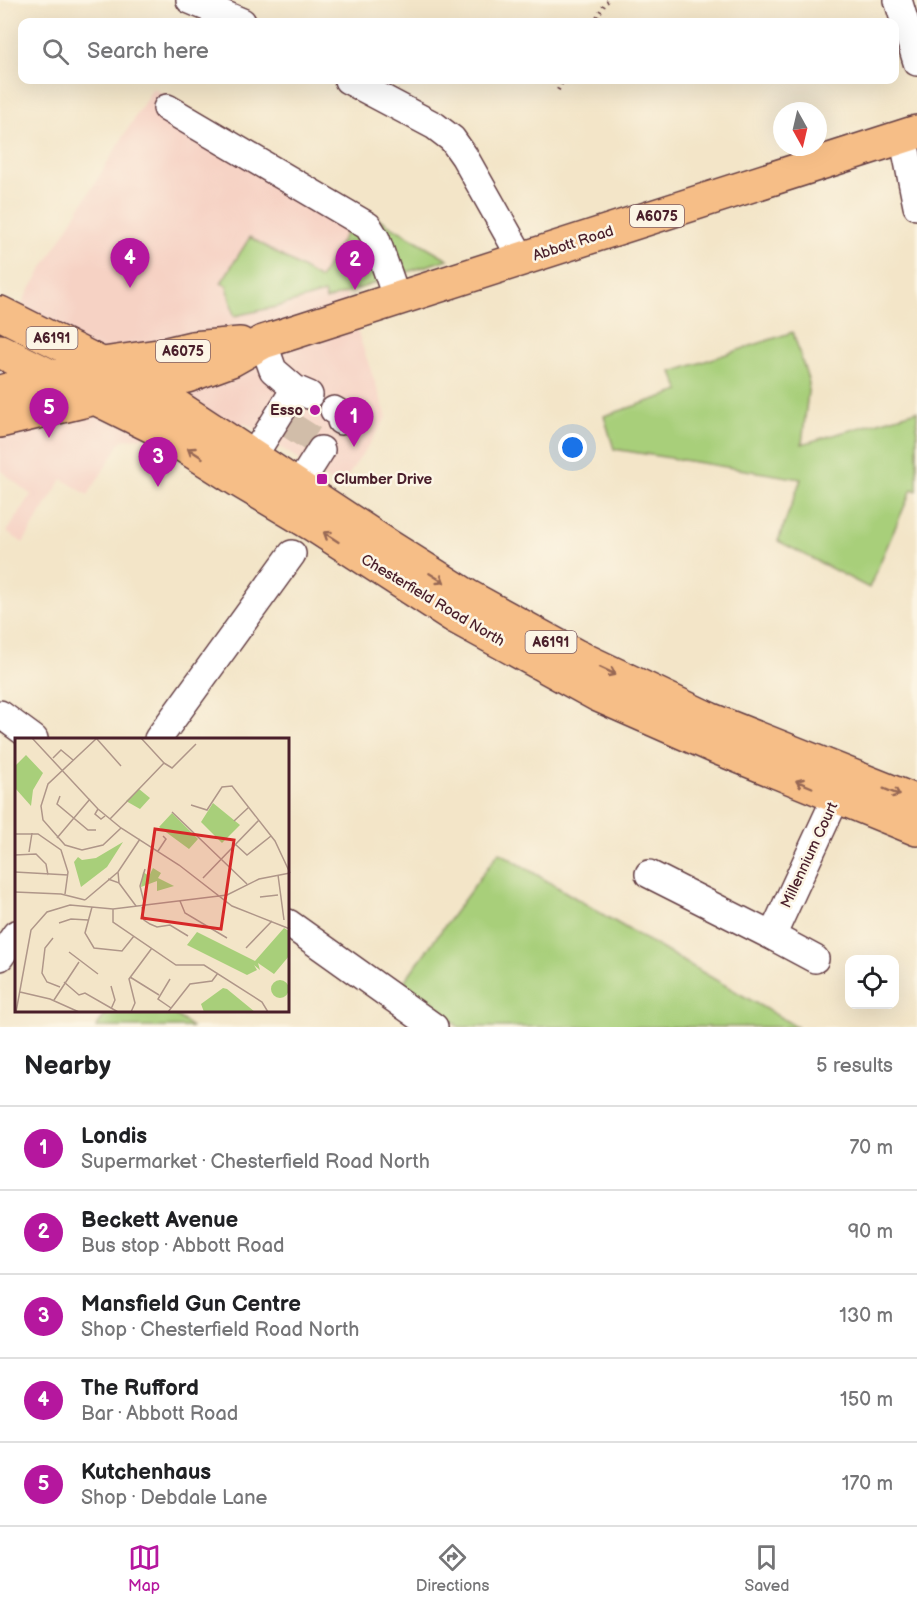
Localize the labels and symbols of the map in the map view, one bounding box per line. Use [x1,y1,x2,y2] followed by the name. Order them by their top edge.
[773,102,827,156] north arrow
[630,205,684,227] road number: A6075
[530,221,616,265] street label: Abbott Road
[110,238,150,288] pin: 4
[336,240,374,290] pin: 2
[26,327,78,349] road number: A6191
[156,340,210,362] road number: A6075
[29,388,68,438] pin: 5
[334,398,374,447] pin: 1
[270,401,303,420] place label: Esso
[308,403,322,417] marker: Esso
[558,433,587,462] your location
[138,438,178,487] pin: 3
[187,446,204,458] one-way arrow
[334,470,433,489] place label: Clumber Drive
[315,472,329,486] marker: Clumber Drive
[323,530,340,542] one-way arrow
[357,550,508,651] street label: Chesterfield Road North
[428,572,445,584] one-way arrow
[526,631,576,653] road number: A6191
[599,665,617,677] one-way arrow
[15,738,290,1012] inset map
[795,778,814,789] one-way arrow
[882,787,901,798] one-way arrow
[777,799,842,911] street label: Millennium Court

